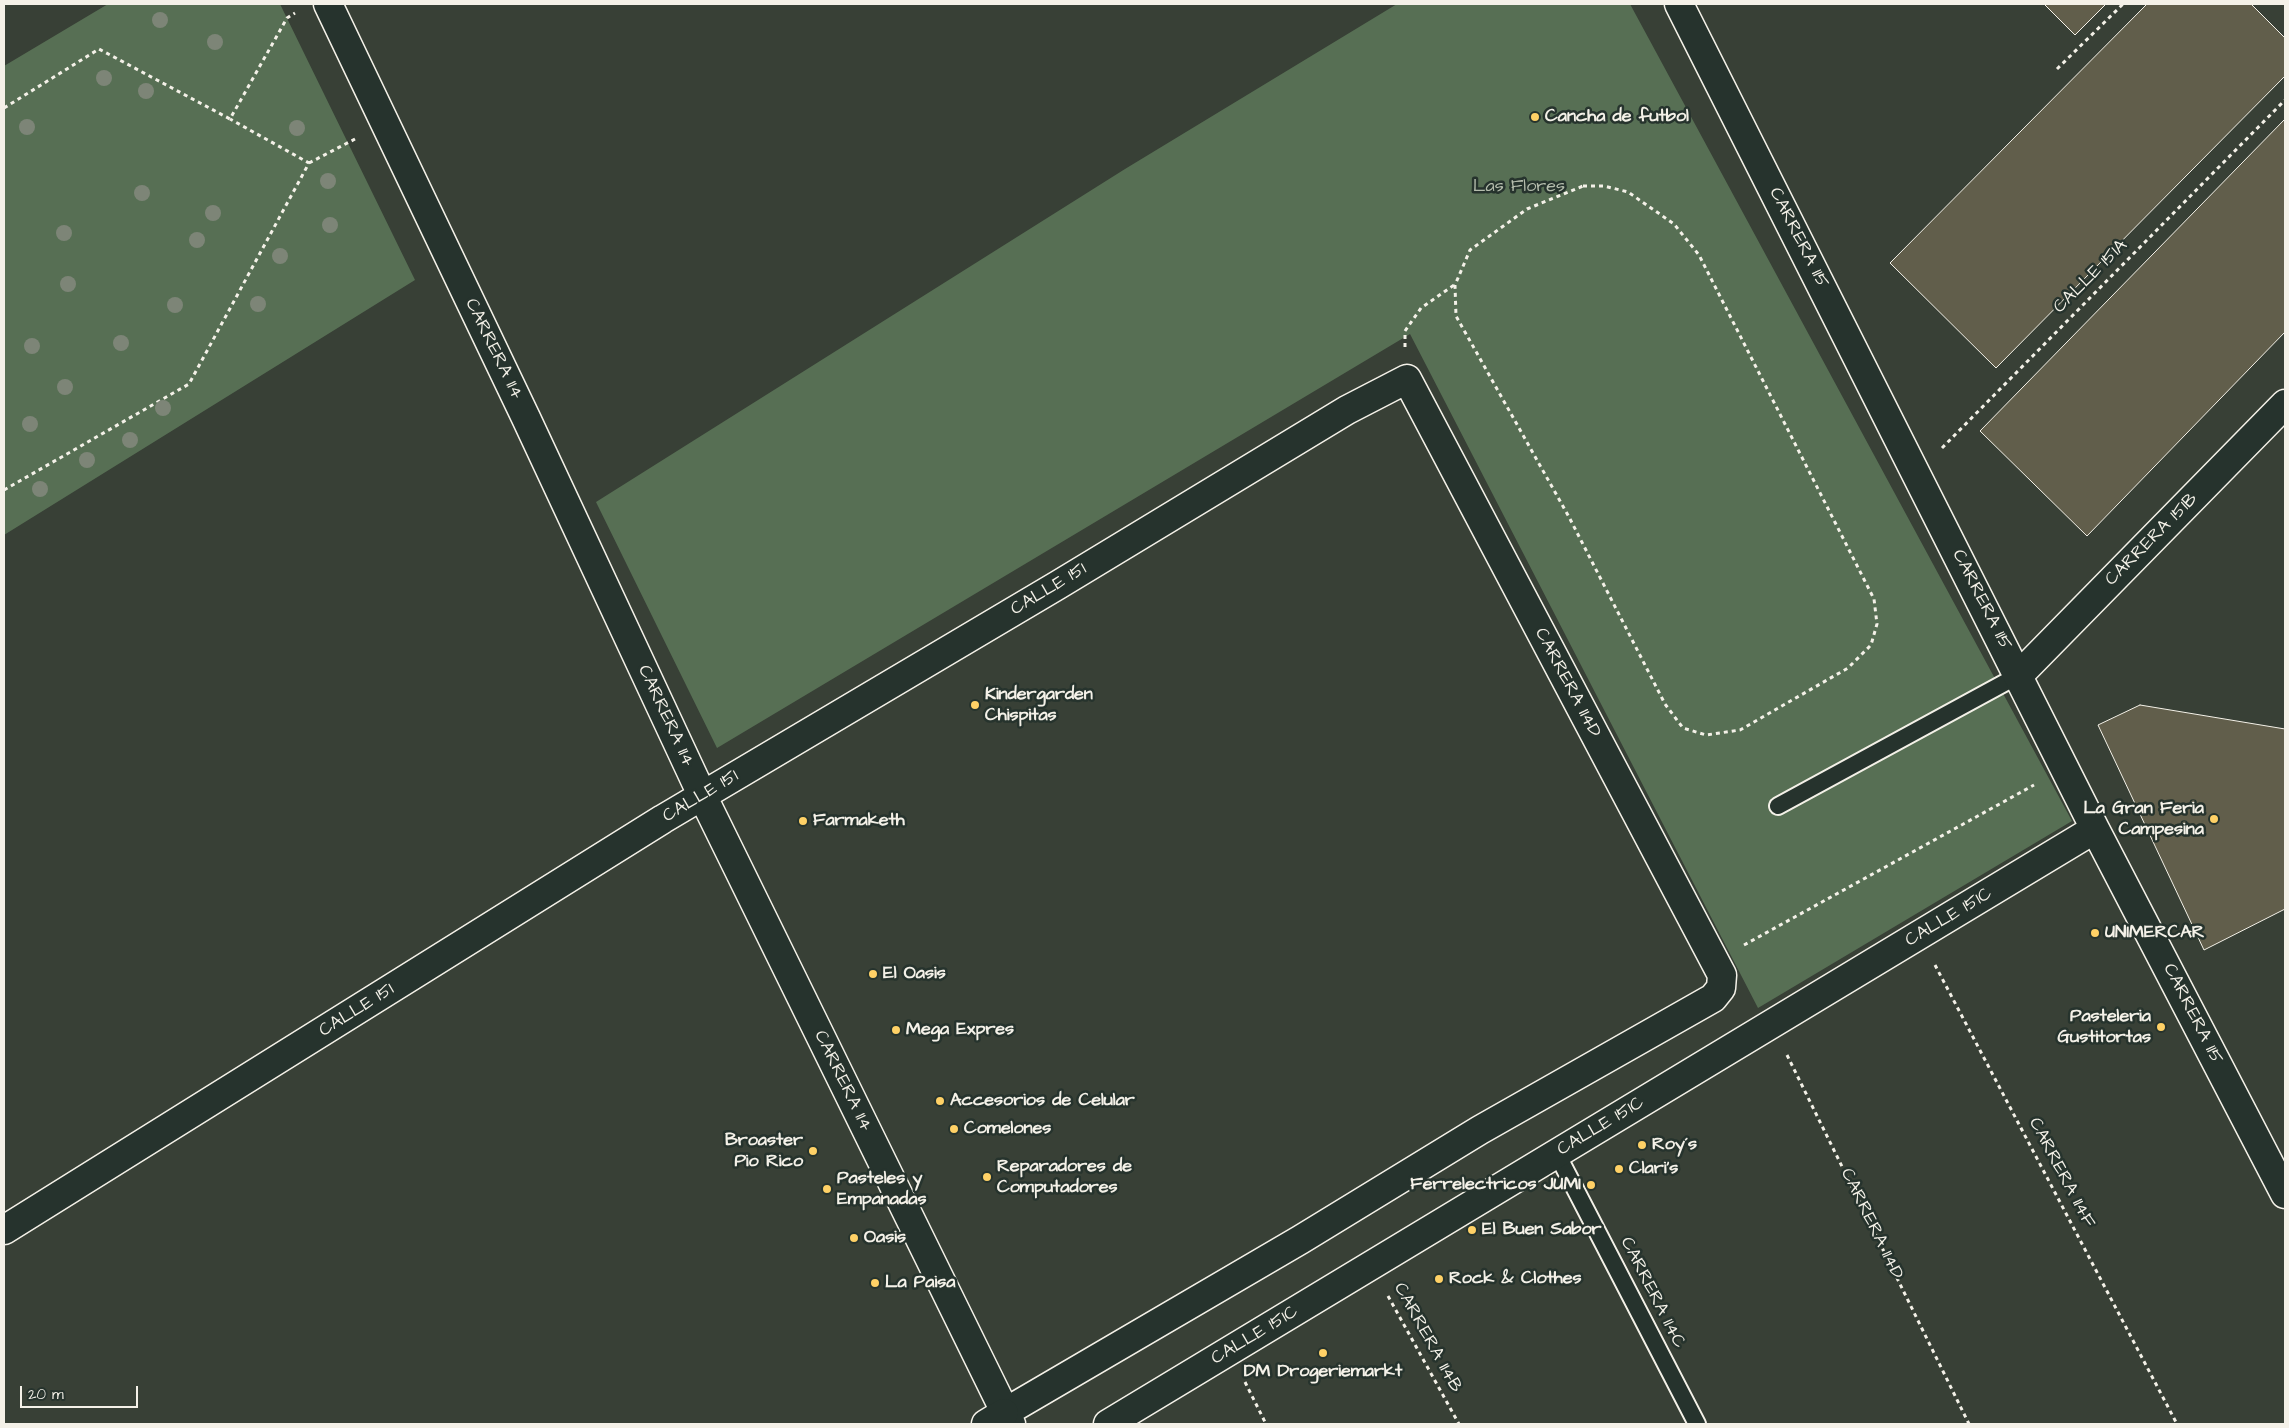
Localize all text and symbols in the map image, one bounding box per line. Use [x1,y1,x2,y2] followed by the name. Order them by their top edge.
[1545,106,1689,128] place label: Cancha de futbol
[1529,111,1541,123] marker: Cancha de futbol
[1473,176,1565,198] park label: Las Flores
[1764,184,1832,292] street label: CARRERA 115
[2049,235,2133,319] street label: CALLE 151A
[459,295,527,403] street label: CARRERA 114
[2101,489,2203,591] street label: CARRERA 151B
[1947,546,2015,654] street label: CARRERA 115
[1007,559,1091,621] street label: CALLE 151
[1529,625,1605,741] street label: CARRERA 114D
[632,662,698,770] street label: CARRERA 114
[985,684,1093,726] place label: Kindergarden Chispitas
[969,699,981,711] marker: Kindergarden Chispitas
[659,766,743,828] street label: CALLE 151
[2083,798,2204,841] place label: La Gran Feria Campesina
[813,810,905,832] place label: Farmaketh
[2208,813,2220,825] marker: La Gran Feria Campesina
[797,815,809,827] marker: Farmaketh
[1902,884,1996,952] street label: CALLE 151C
[2105,922,2205,944] place label: UNIMERCAR
[2089,927,2101,939] marker: UNIMERCAR
[2158,960,2226,1068] street label: CARRERA 115
[883,963,946,985] place label: El Oasis
[867,968,879,980] marker: El Oasis
[315,979,399,1043] street label: CALLE 151
[2058,1006,2151,1048] place label: Pasteleria Gustitortas
[906,1019,1014,1041] place label: Mega Expres
[2155,1021,2167,1033] marker: Pasteleria Gustitortas
[890,1024,902,1036] marker: Mega Expres
[808,1027,876,1135] street label: CARRERA 114
[950,1090,1135,1112] place label: Accesorios de Celular
[1554,1093,1648,1161] street label: CALLE 151C
[934,1095,946,1107] marker: Accesorios de Celular
[2023,1114,2099,1232] street label: CARRERA 114F
[964,1118,1051,1140] place label: Comelones
[948,1123,960,1135] marker: Comelones
[725,1130,803,1172] place label: Broaster Pio Rico
[1652,1134,1697,1156] place label: Roy´s
[1636,1139,1648,1151] marker: Roy´s
[807,1145,819,1157] marker: Broaster Pio Rico
[997,1156,1132,1198] place label: Reparadores de Computadores
[1629,1158,1678,1180] place label: Clari's
[1613,1163,1625,1175] marker: Clari's
[1835,1165,1907,1283] street label: CARRERA 114D
[837,1168,926,1210] place label: Pasteles y Empanadas
[981,1171,993,1183] marker: Reparadores de Computadores
[1410,1174,1581,1196] place label: Ferrelectricos JUMI
[1585,1179,1597,1191] marker: Ferrelectricos JUMI
[821,1183,833,1195] marker: Pasteles y Empanadas
[1482,1219,1601,1241] place label: El Buen Sabor
[1466,1224,1478,1236] marker: El Buen Sabor
[864,1227,906,1249] place label: Oasis
[848,1232,860,1244] marker: Oasis
[1615,1234,1689,1352] street label: CARRERA 114C
[1449,1268,1582,1290] place label: Rock & Clothes
[885,1272,955,1294] place label: La Paisa
[1433,1273,1445,1285] marker: Rock & Clothes
[869,1277,881,1289] marker: La Paisa
[1388,1279,1466,1397] street label: CARRERA 114B
[1208,1302,1302,1370] street label: CALLE 151C
[1317,1347,1329,1359] marker: DM Drogeriemarkt
[1244,1361,1402,1383] place label: DM Drogeriemarkt
[22,1376,140,1408] scale bar
[28,1384,64,1405] text: 20 m

